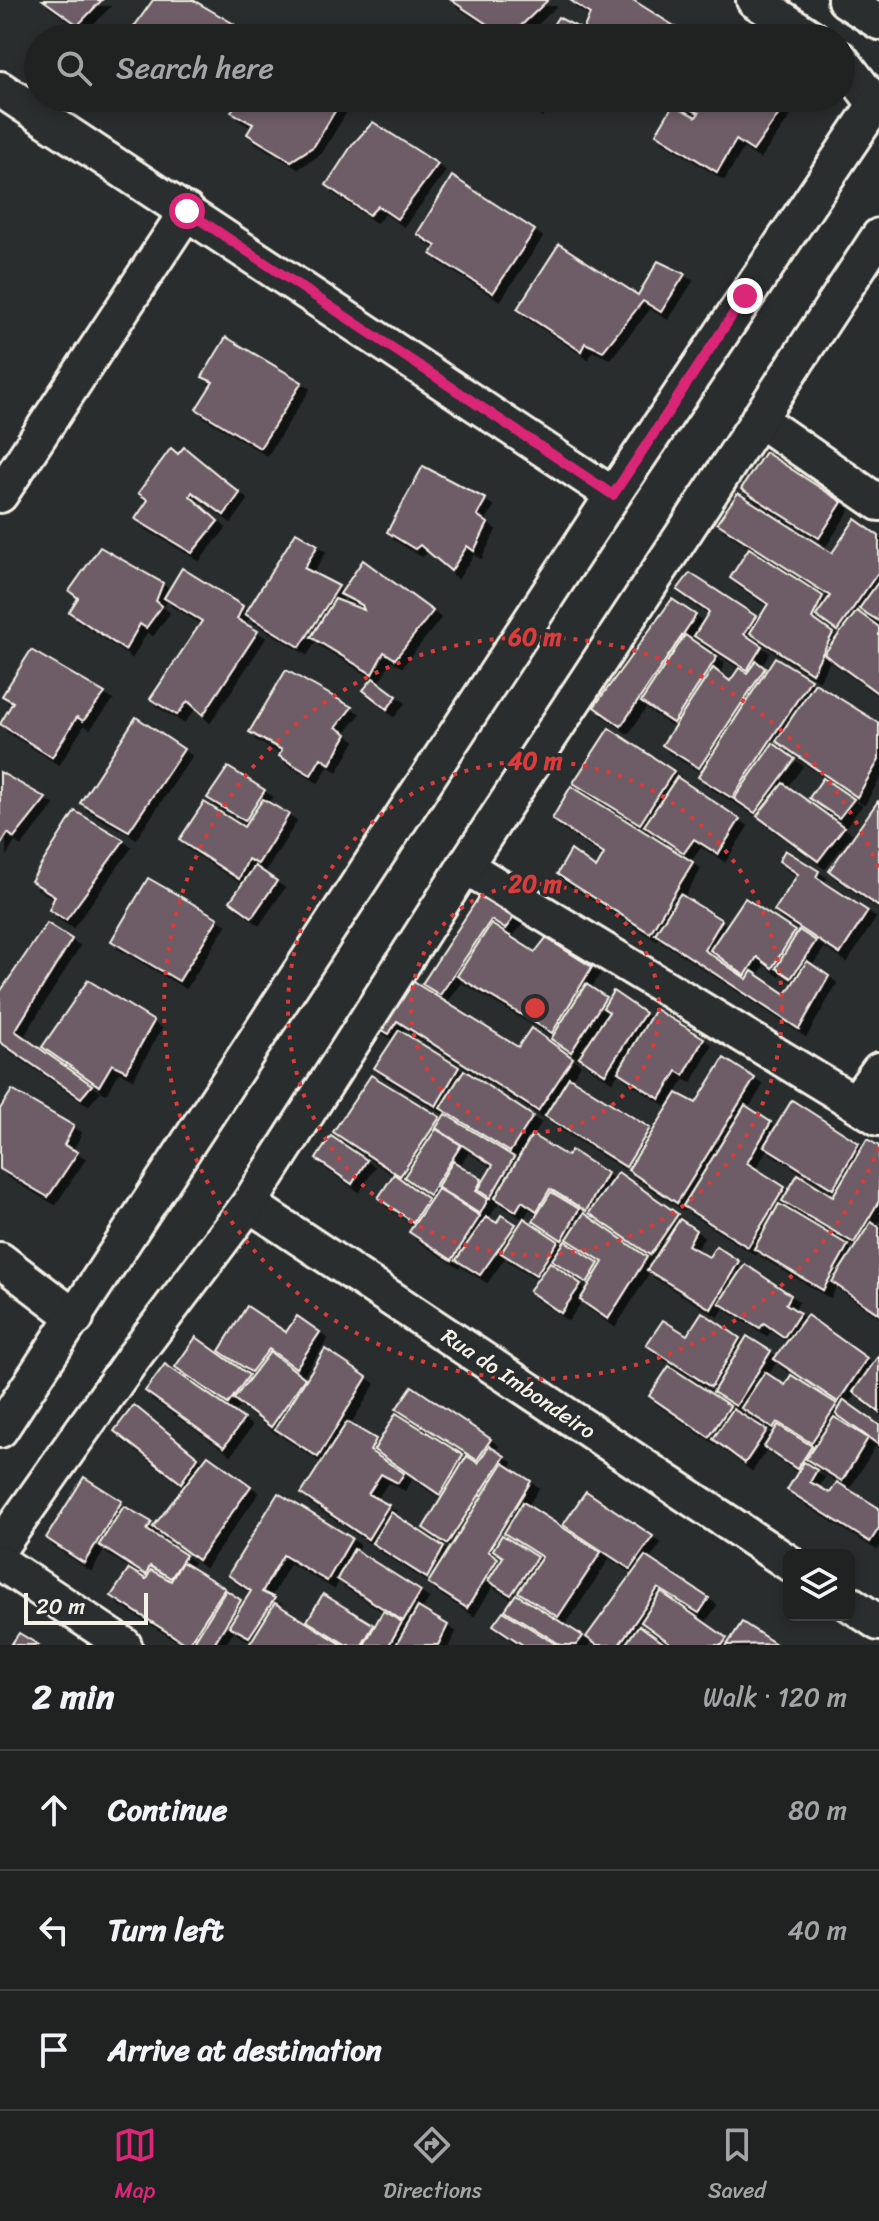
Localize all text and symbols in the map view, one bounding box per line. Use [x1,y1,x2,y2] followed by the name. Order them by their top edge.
[24,24,855,112] search box
[116,41,274,95] text: Search here
[52,46,96,90] icon: search
[169,193,205,229] route start
[727,278,763,314] route end
[507,616,562,658] text: 60 m
[508,740,563,782] text: 40 m
[507,863,562,905] text: 20 m
[521,994,549,1022] centre of rings
[433,1317,604,1450] street label: Rua do Imbondeiro
[783,1549,855,1621] map controls
[783,1549,855,1621] button: layers
[36,1587,85,1626] text: 20 m
[24,1589,148,1625] scale bar
[32,1667,114,1727] text: 2 min
[703,1674,847,1720] text: Walk · 120 m
[108,1783,227,1837] text: Continue
[788,1787,847,1833] text: 80 m
[32,1788,76,1832] icon: ahead
[108,1903,224,1957] text: Turn left
[788,1907,847,1953] text: 40 m
[32,1908,76,1952] icon: left
[108,2023,382,2077] text: Arrive at destination
[32,2028,76,2072] icon: arrive
[113,2123,157,2210] tab: Map
[383,2123,482,2210] tab: Directions
[708,2123,766,2210] tab: Saved

